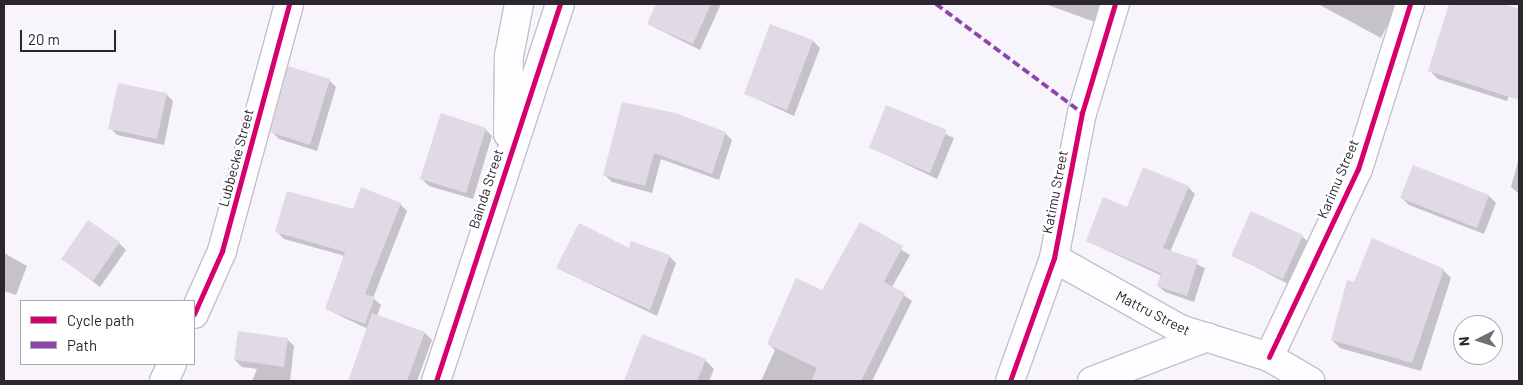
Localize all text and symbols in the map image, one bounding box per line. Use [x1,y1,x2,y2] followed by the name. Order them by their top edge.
[22,20,119,52] scale bar
[28,30,60,48] text: 20 m
[215,107,257,209] street label: Lubbecke Street
[1314,137,1362,221] street label: Karimu Street
[465,147,507,231] street label: Bainda Street
[1039,149,1071,235] street label: Katimu Street
[1113,287,1193,339] street label: Mattru Street
[20,300,195,365] legend
[67,311,134,329] text: Cycle path
[1453,315,1503,365] north arrow
[67,336,97,354] text: Path
[1455,336,1472,347] text: N

